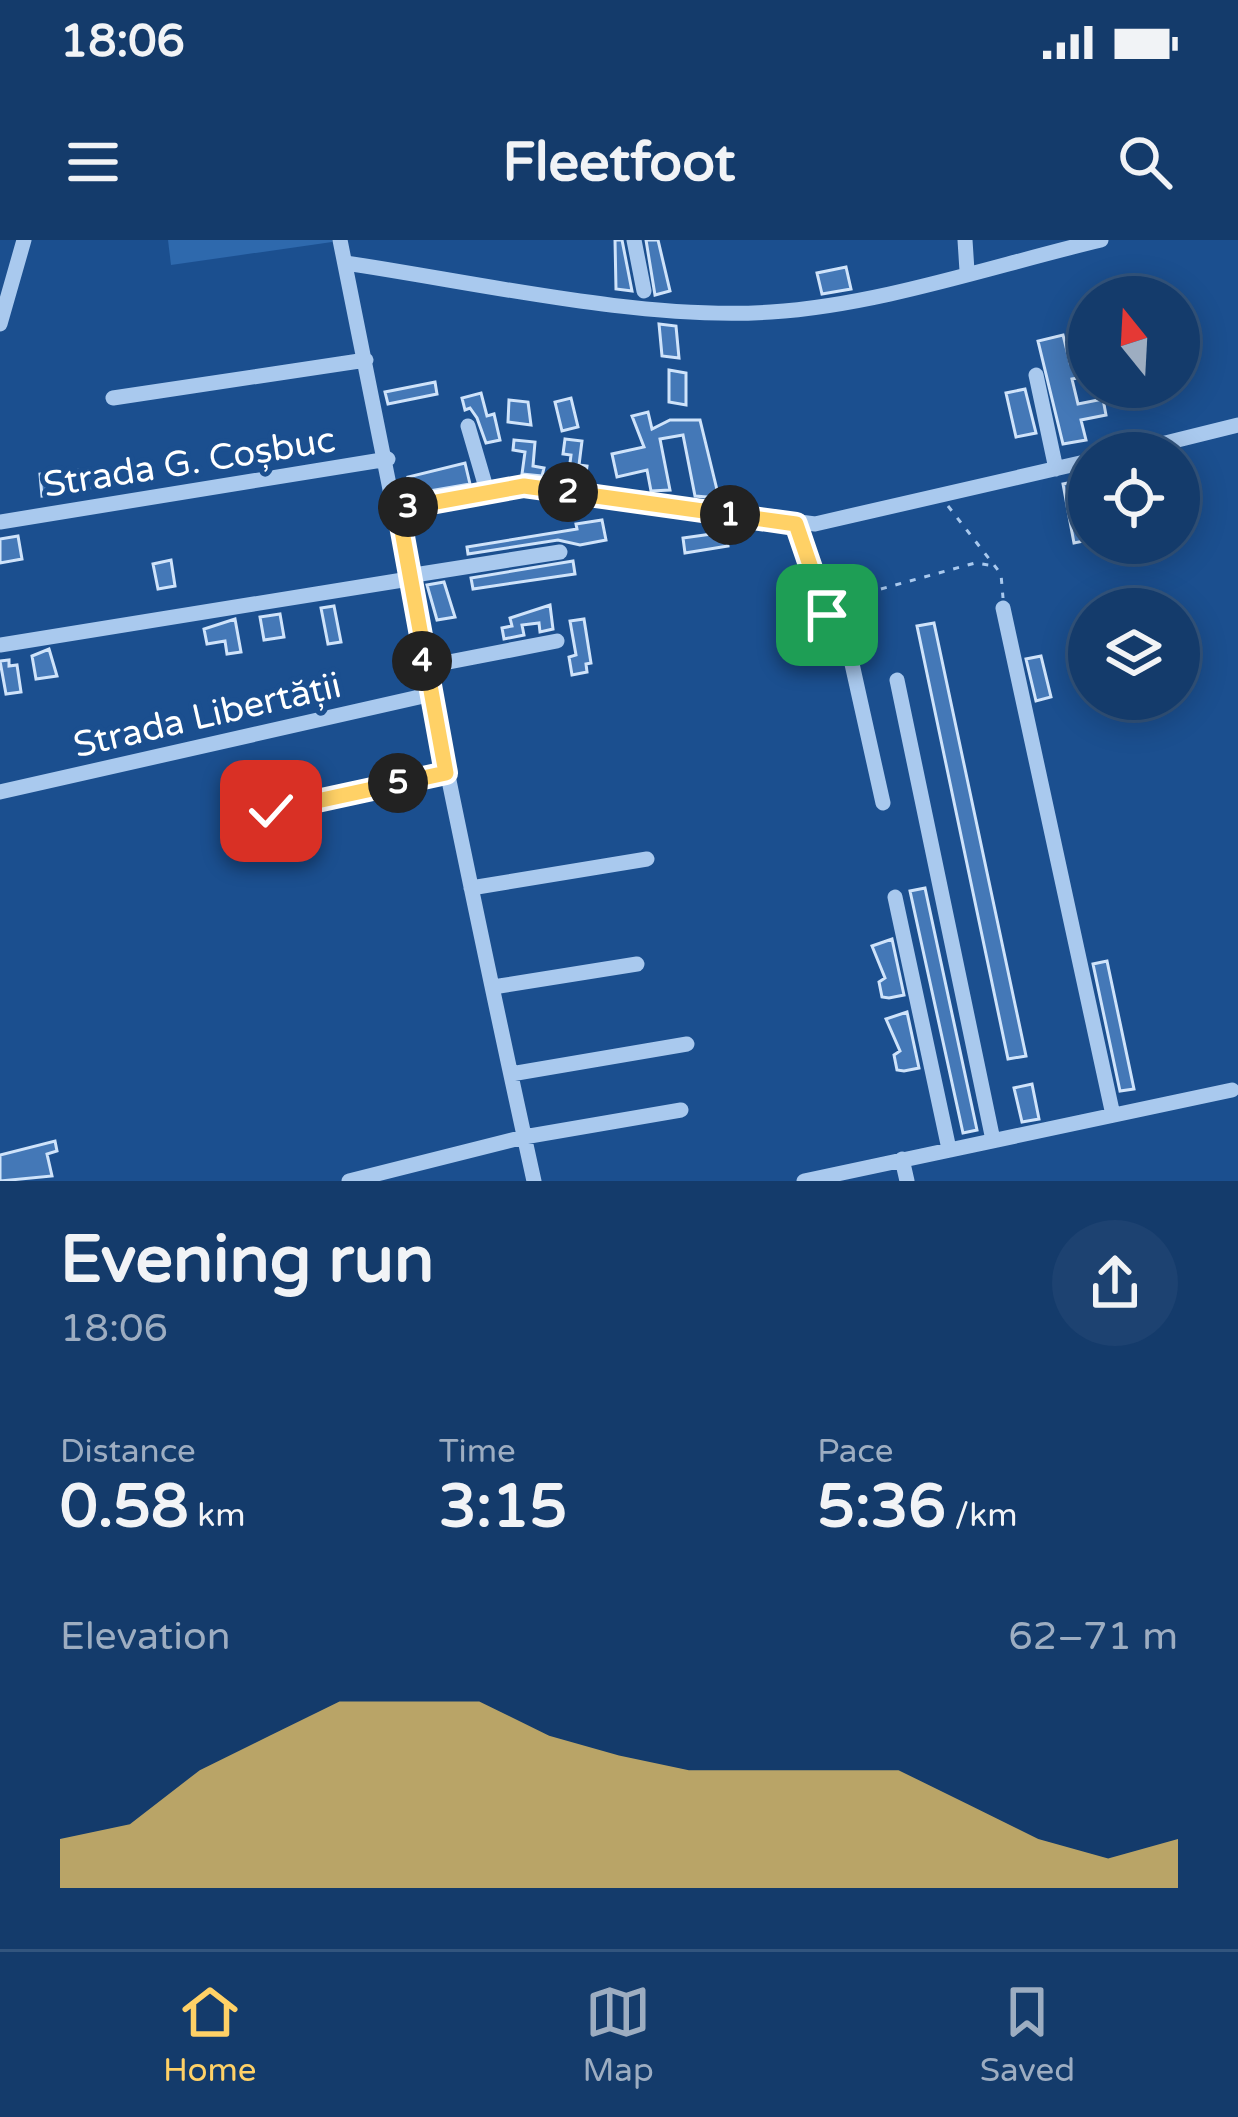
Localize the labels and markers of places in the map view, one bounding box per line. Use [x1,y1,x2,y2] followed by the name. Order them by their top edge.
[538,462,598,522] pin: 2
[378,477,438,537] pin: 3
[700,485,760,545] pin: 1
[776,564,878,666] pin
[392,631,452,691] pin: 4
[368,753,428,813] pin: 5
[220,760,322,862] pin

